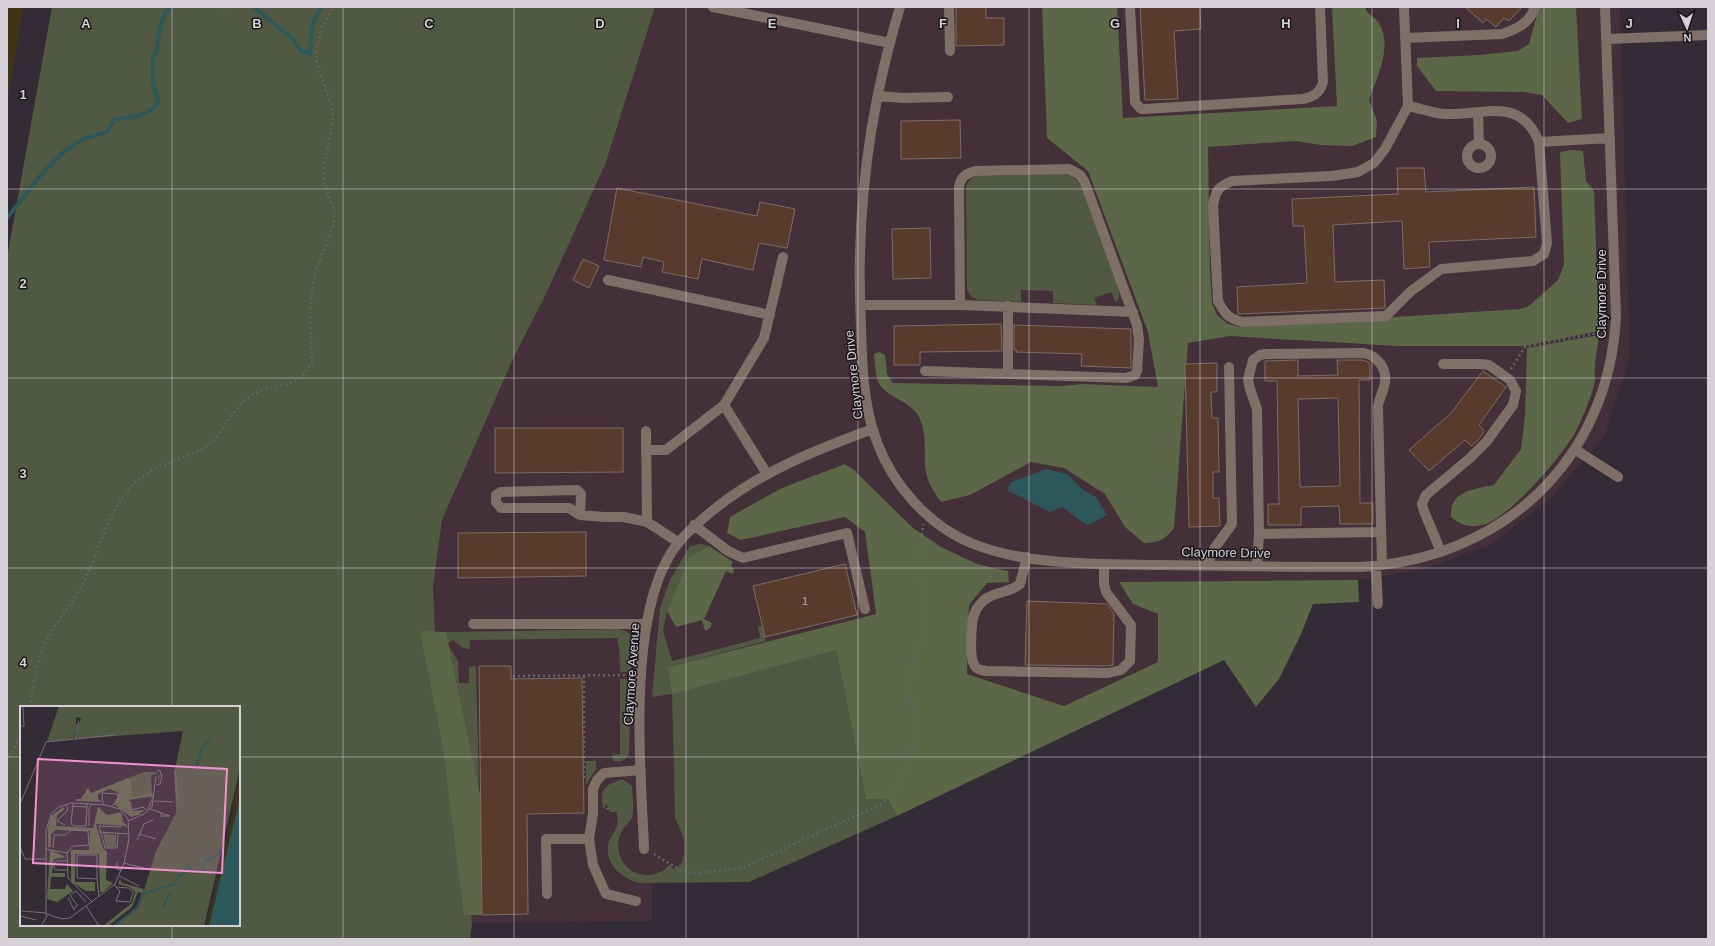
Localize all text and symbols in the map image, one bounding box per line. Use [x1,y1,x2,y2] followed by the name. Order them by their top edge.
[1667,8,1707,48] north arrow
[81,16,91,31] text: A
[252,16,262,31] text: B
[424,16,434,31] text: C
[595,16,605,31] text: D
[768,16,777,31] text: E
[939,16,947,31] text: F
[1110,16,1120,31] text: G
[1281,16,1291,31] text: H
[1456,16,1460,31] text: I
[1625,16,1633,31] text: J
[1683,32,1692,44] text: N
[19,87,27,102] text: 1
[1594,249,1609,339] street label: Claymore Drive
[19,276,27,291] text: 2
[841,330,866,420] street label: Claymore Drive
[19,466,27,481] text: 3
[1181,544,1271,561] street label: Claymore Drive
[802,595,808,607] house number: 1
[620,622,643,726] street label: Claymore Avenue
[19,655,27,670] text: 4
[20,706,240,926] inset map

